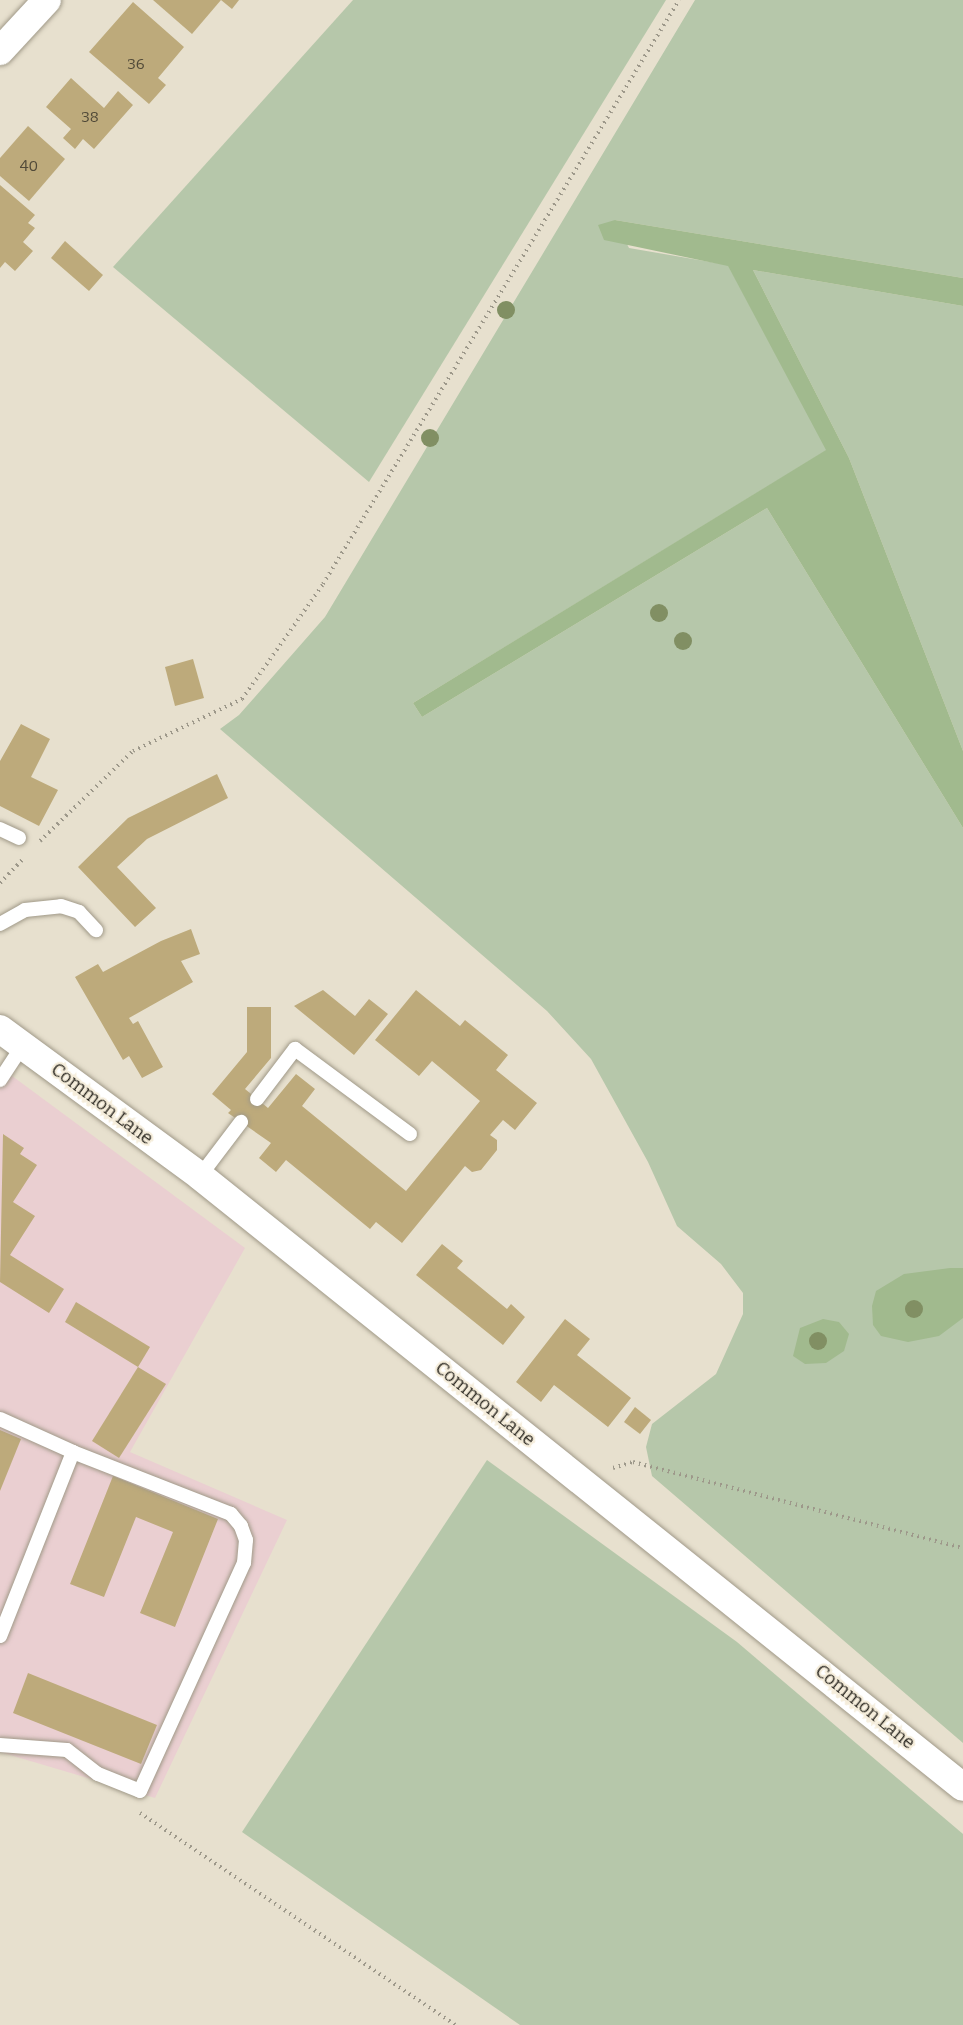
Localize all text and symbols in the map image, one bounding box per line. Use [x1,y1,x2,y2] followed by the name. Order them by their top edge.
[127,56,145,74] house number: 36
[81,109,99,127] house number: 38
[20,158,38,176] house number: 40
[47,1059,157,1149] street label: Common Lane
[431,1357,539,1451] street label: Common Lane
[811,1660,919,1754] street label: Common Lane

